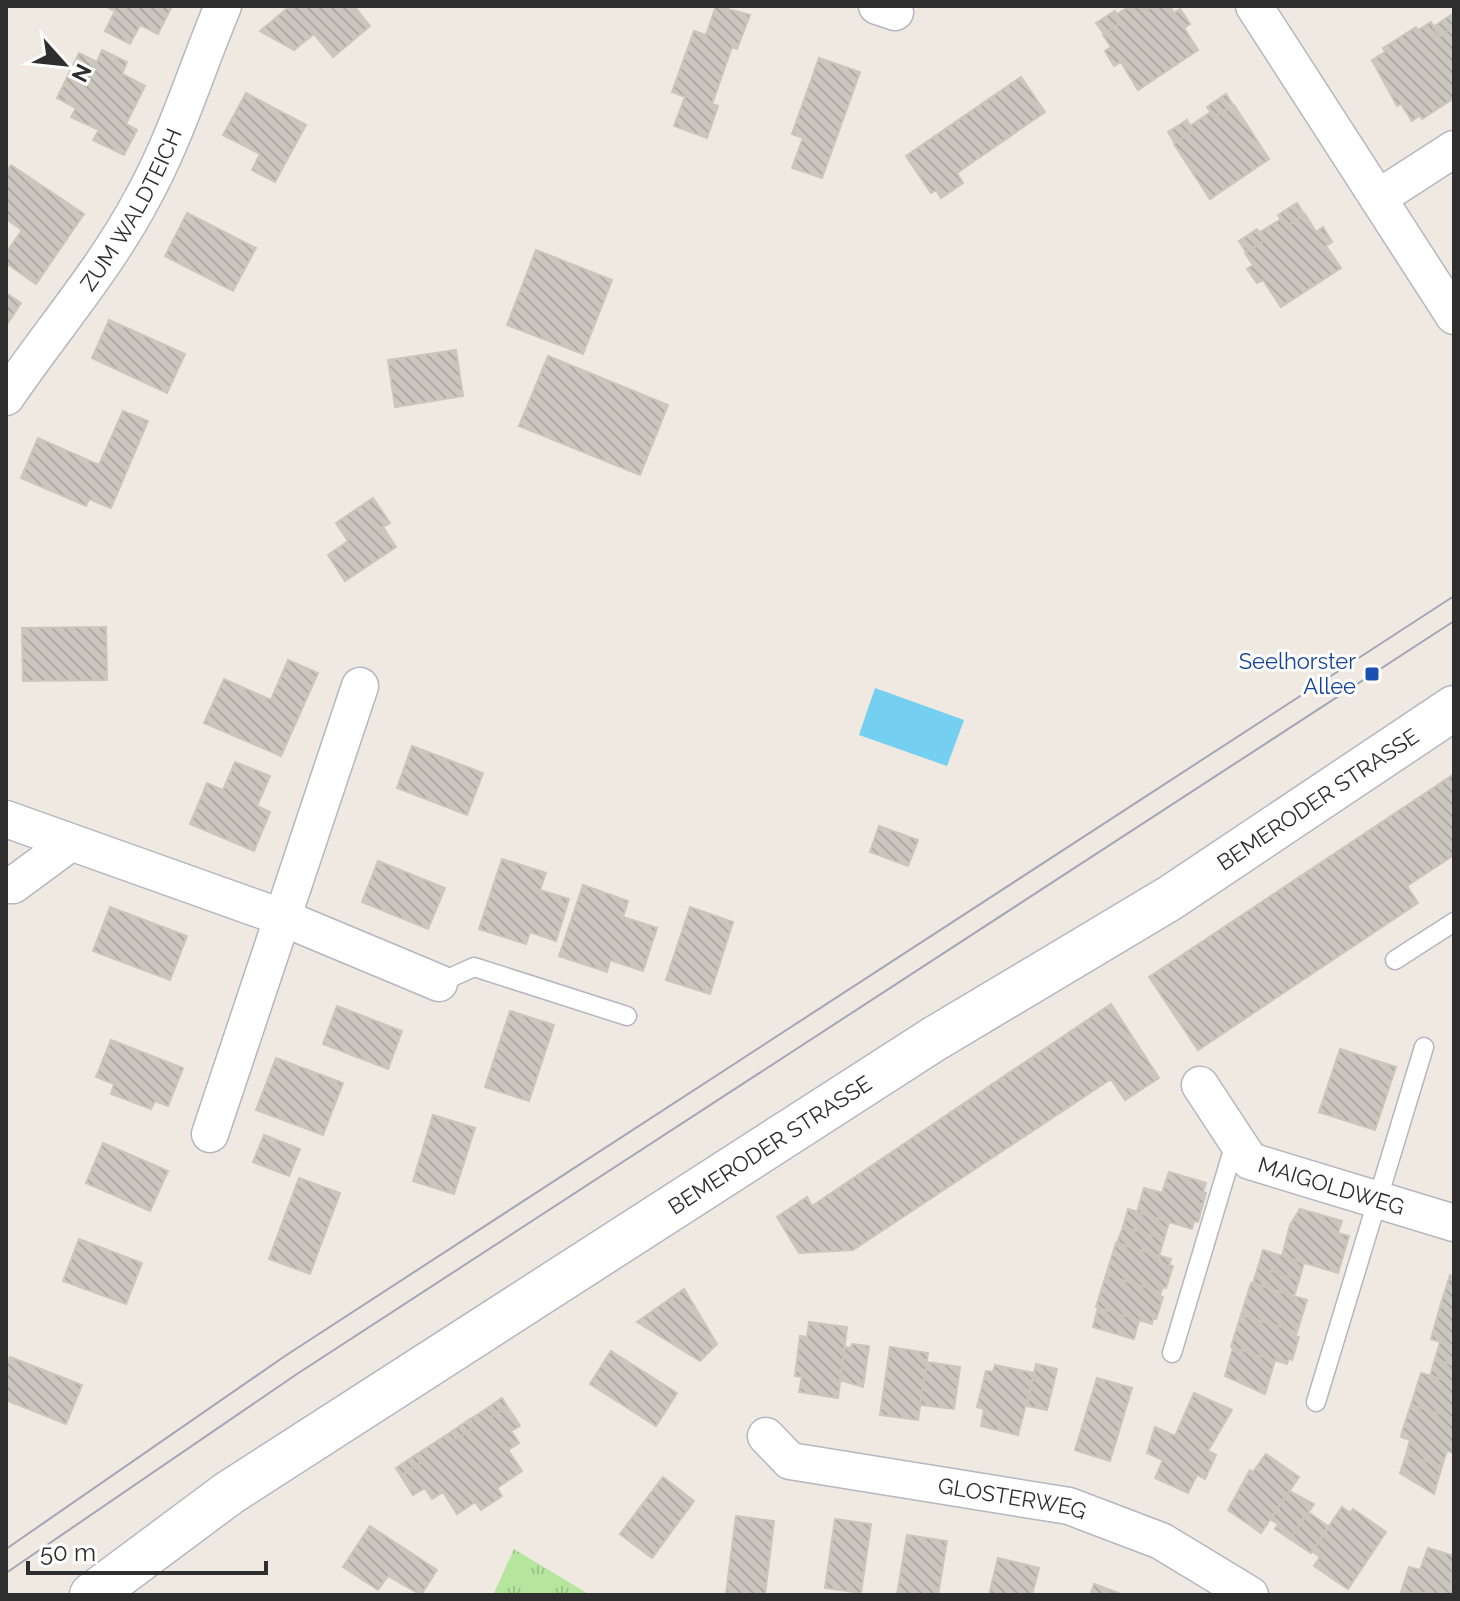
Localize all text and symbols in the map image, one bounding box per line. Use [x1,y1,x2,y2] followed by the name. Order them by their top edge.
[24,24,104,104] north arrow
[66,60,97,86] text: N
[75,124,187,296] street label: ZUM WALDTEICH
[1239,648,1356,699] place label: Seelhorster Allee
[1363,665,1381,683] marker: Seelhorster Allee
[1212,723,1423,876] street label: BEMERODER STRASSE
[663,1070,876,1220] street label: BEMERODER STRASSE
[1255,1151,1408,1220] street label: MAIGOLDWEG
[936,1472,1090,1525] street label: GLOSTERWEG
[28,1525,266,1575] scale bar
[40,1538,96,1567] text: 50 m

